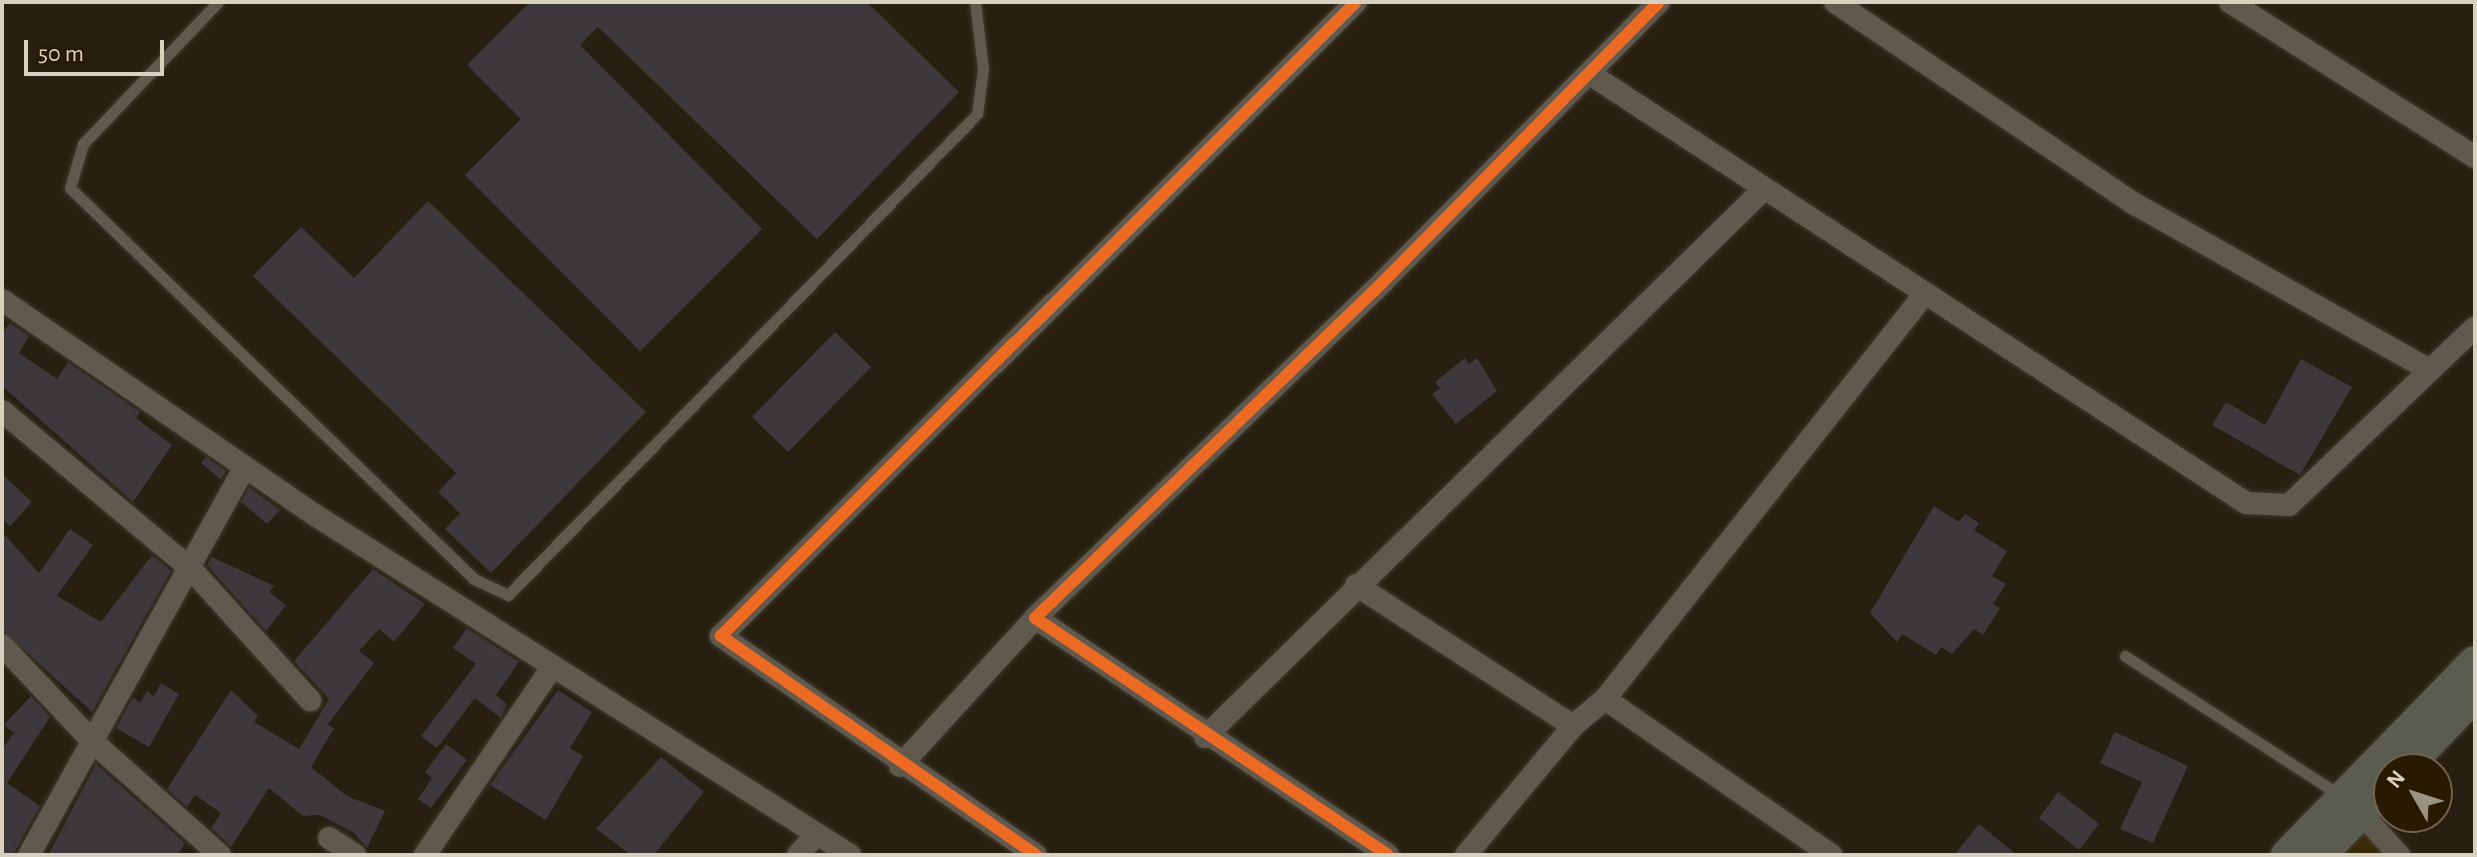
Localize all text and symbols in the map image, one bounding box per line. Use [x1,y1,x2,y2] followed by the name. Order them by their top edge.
[28,24,168,74] scale bar
[38,42,84,66] text: 50 m
[2373,753,2453,833] north arrow
[2383,766,2409,792] text: N

